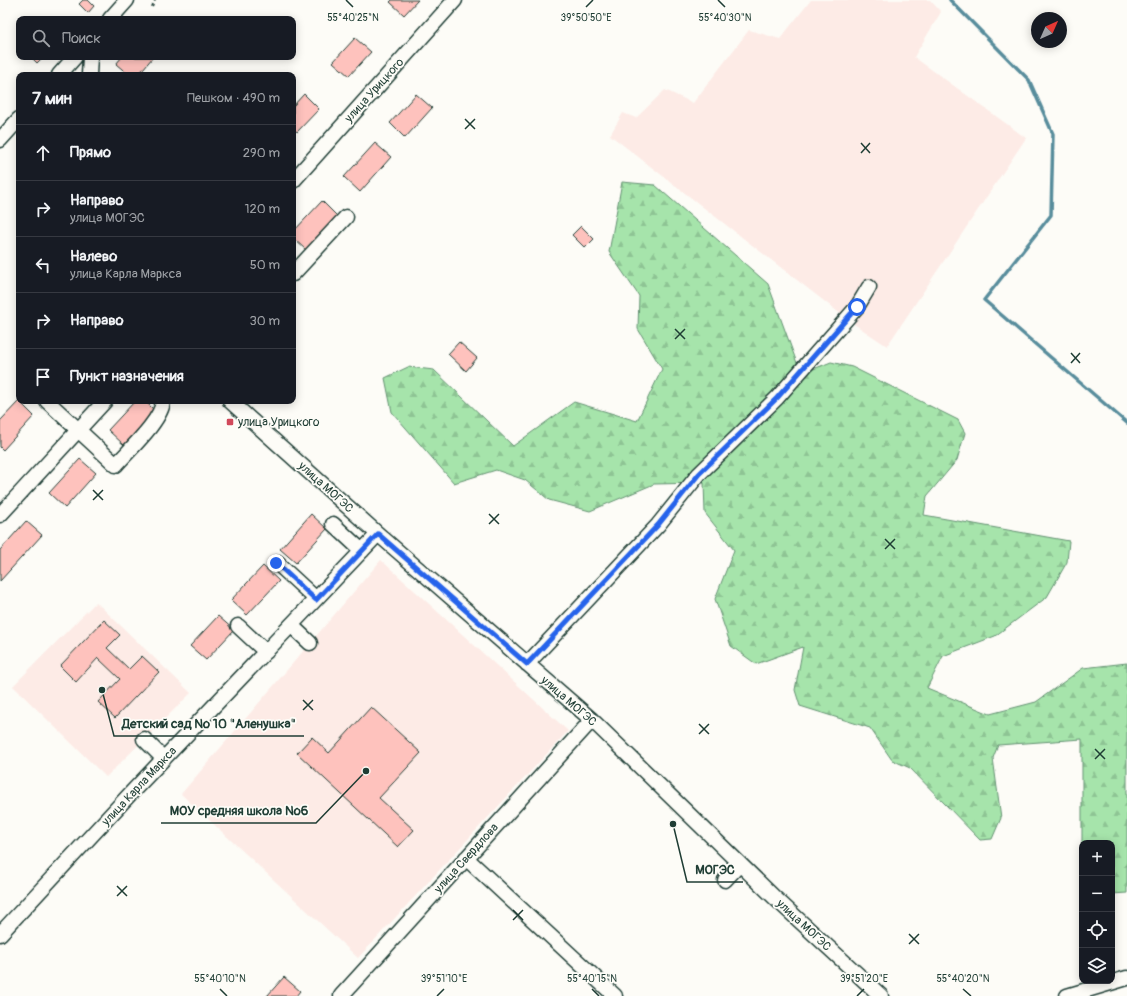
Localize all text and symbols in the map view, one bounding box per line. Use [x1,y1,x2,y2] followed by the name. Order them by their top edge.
[327,12,379,24] text: 55°40'25"N
[561,12,611,24] text: 39°50'50"E
[698,12,752,24] text: 55°40'30"N
[1031,12,1067,48] north arrow
[16,16,296,60] search box
[30,27,52,49] icon: search
[62,29,101,48] text: Поиск
[341,55,408,126] street label: улица Урицкого
[32,88,72,109] text: 7 мин
[187,90,280,106] text: Пешком · 490 m
[32,142,54,164] icon: ahead
[70,143,111,162] text: Прямо
[243,145,280,161] text: 290 m
[70,191,124,210] text: Направо
[32,198,54,220] icon: right
[244,201,280,217] text: 120 m
[70,210,145,226] text: улица МОГЭС
[70,247,117,266] text: Налево
[32,254,54,276] icon: left
[250,257,280,273] text: 50 m
[70,266,181,282] text: улица Карла Маркса
[848,298,866,316] route start
[32,310,54,332] icon: right
[70,311,124,330] text: Направо
[250,313,280,329] text: 30 m
[32,366,54,388] icon: arrive
[70,367,184,386] text: Пункт назначения
[237,415,320,430] place label: улица Урицкого
[225,417,235,427] marker: улица Урицкого
[294,458,356,516] street label: улица МОГЭС
[267,554,285,572] route end
[537,672,600,730] street label: улица МОГЭС
[114,711,304,736] callout: Детский сад № 10 "Аленушка"
[121,716,296,732] text: Детский сад № 10 "Аленушка"
[98,743,180,830] street label: улица Карла Маркса
[161,798,316,823] callout: МОУ средняя школа №6
[170,803,309,819] text: МОУ средняя школа №6
[430,820,502,897] street label: улица Свердлова
[1079,840,1115,984] map controls
[1079,840,1115,876] button: +
[687,857,743,882] callout: МОГЭС
[695,862,735,878] text: МОГЭС
[1079,876,1115,912] button: −
[773,896,834,954] street label: улица МОГЭС
[1079,912,1115,948] button: locate
[1079,948,1115,984] button: layers
[194,973,246,985] text: 55°40'10"N
[421,973,467,985] text: 39°51'10"E
[567,973,617,985] text: 55°40'15"N
[840,973,888,985] text: 39°51'20"E
[936,973,990,985] text: 55°40'20"N

